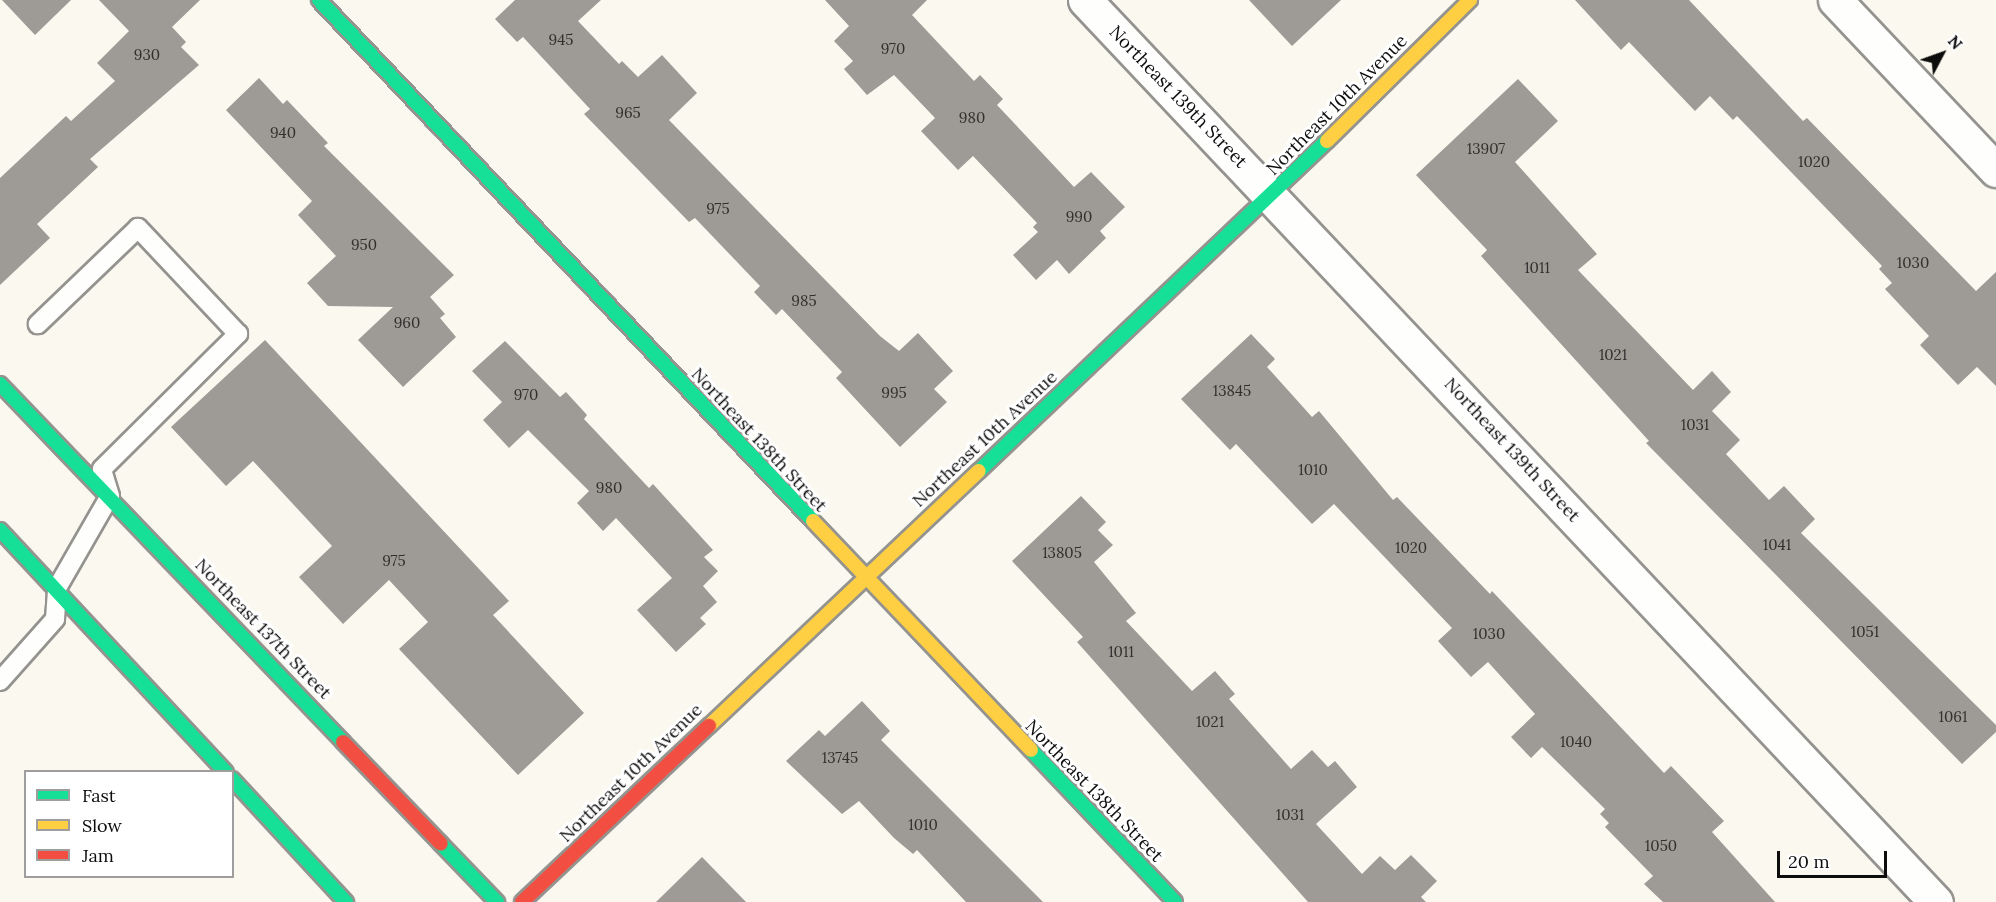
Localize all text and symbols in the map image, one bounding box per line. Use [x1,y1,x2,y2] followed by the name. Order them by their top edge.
[1104,21,1252,173] street label: Northeast 139th Street
[1912,24,1972,84] north arrow
[1262,30,1412,180] street label: Northeast 10th Avenue
[549,31,573,49] house number: 945
[1944,31,1967,53] text: N
[881,40,905,58] house number: 970
[134,46,160,64] house number: 930
[615,104,641,122] house number: 965
[959,109,985,127] house number: 980
[270,124,296,142] house number: 940
[1467,140,1505,158] house number: 13907
[1798,153,1830,171] house number: 1020
[706,200,730,218] house number: 975
[1066,208,1092,226] house number: 990
[351,236,377,254] house number: 950
[1897,254,1929,272] house number: 1030
[1524,259,1550,277] house number: 1011
[791,292,817,310] house number: 985
[394,314,420,332] house number: 960
[1599,346,1627,364] house number: 1021
[687,364,831,516] street label: Northeast 138th Street
[908,366,1062,512] street label: Northeast 10th Avenue
[1440,373,1584,527] street label: Northeast 139th Street
[1213,382,1251,400] house number: 13845
[881,384,907,402] house number: 995
[514,386,538,404] house number: 970
[1681,416,1709,434] house number: 1031
[1298,461,1328,479] house number: 1010
[596,479,622,497] house number: 980
[1763,536,1791,554] house number: 1041
[1395,539,1427,557] house number: 1020
[1042,544,1082,562] house number: 13805
[382,552,406,570] house number: 975
[190,554,336,704] street label: Northeast 137th Street
[1851,623,1879,641] house number: 1051
[1473,625,1505,643] house number: 1030
[1108,643,1134,661] house number: 1011
[555,699,707,847] street label: Northeast 10th Avenue
[1939,708,1967,726] house number: 1061
[1196,713,1224,731] house number: 1021
[1021,716,1167,866] street label: Northeast 138th Street
[1560,733,1592,751] house number: 1040
[822,749,858,767] house number: 13745
[24,770,234,878] legend
[82,784,116,807] text: Fast
[1276,806,1304,824] house number: 1031
[82,814,122,837] text: Slow
[908,816,938,834] house number: 1010
[1645,837,1677,855] house number: 1050
[1780,839,1890,877] scale bar
[82,844,114,867] text: Jam
[1788,850,1830,873] text: 20 m

